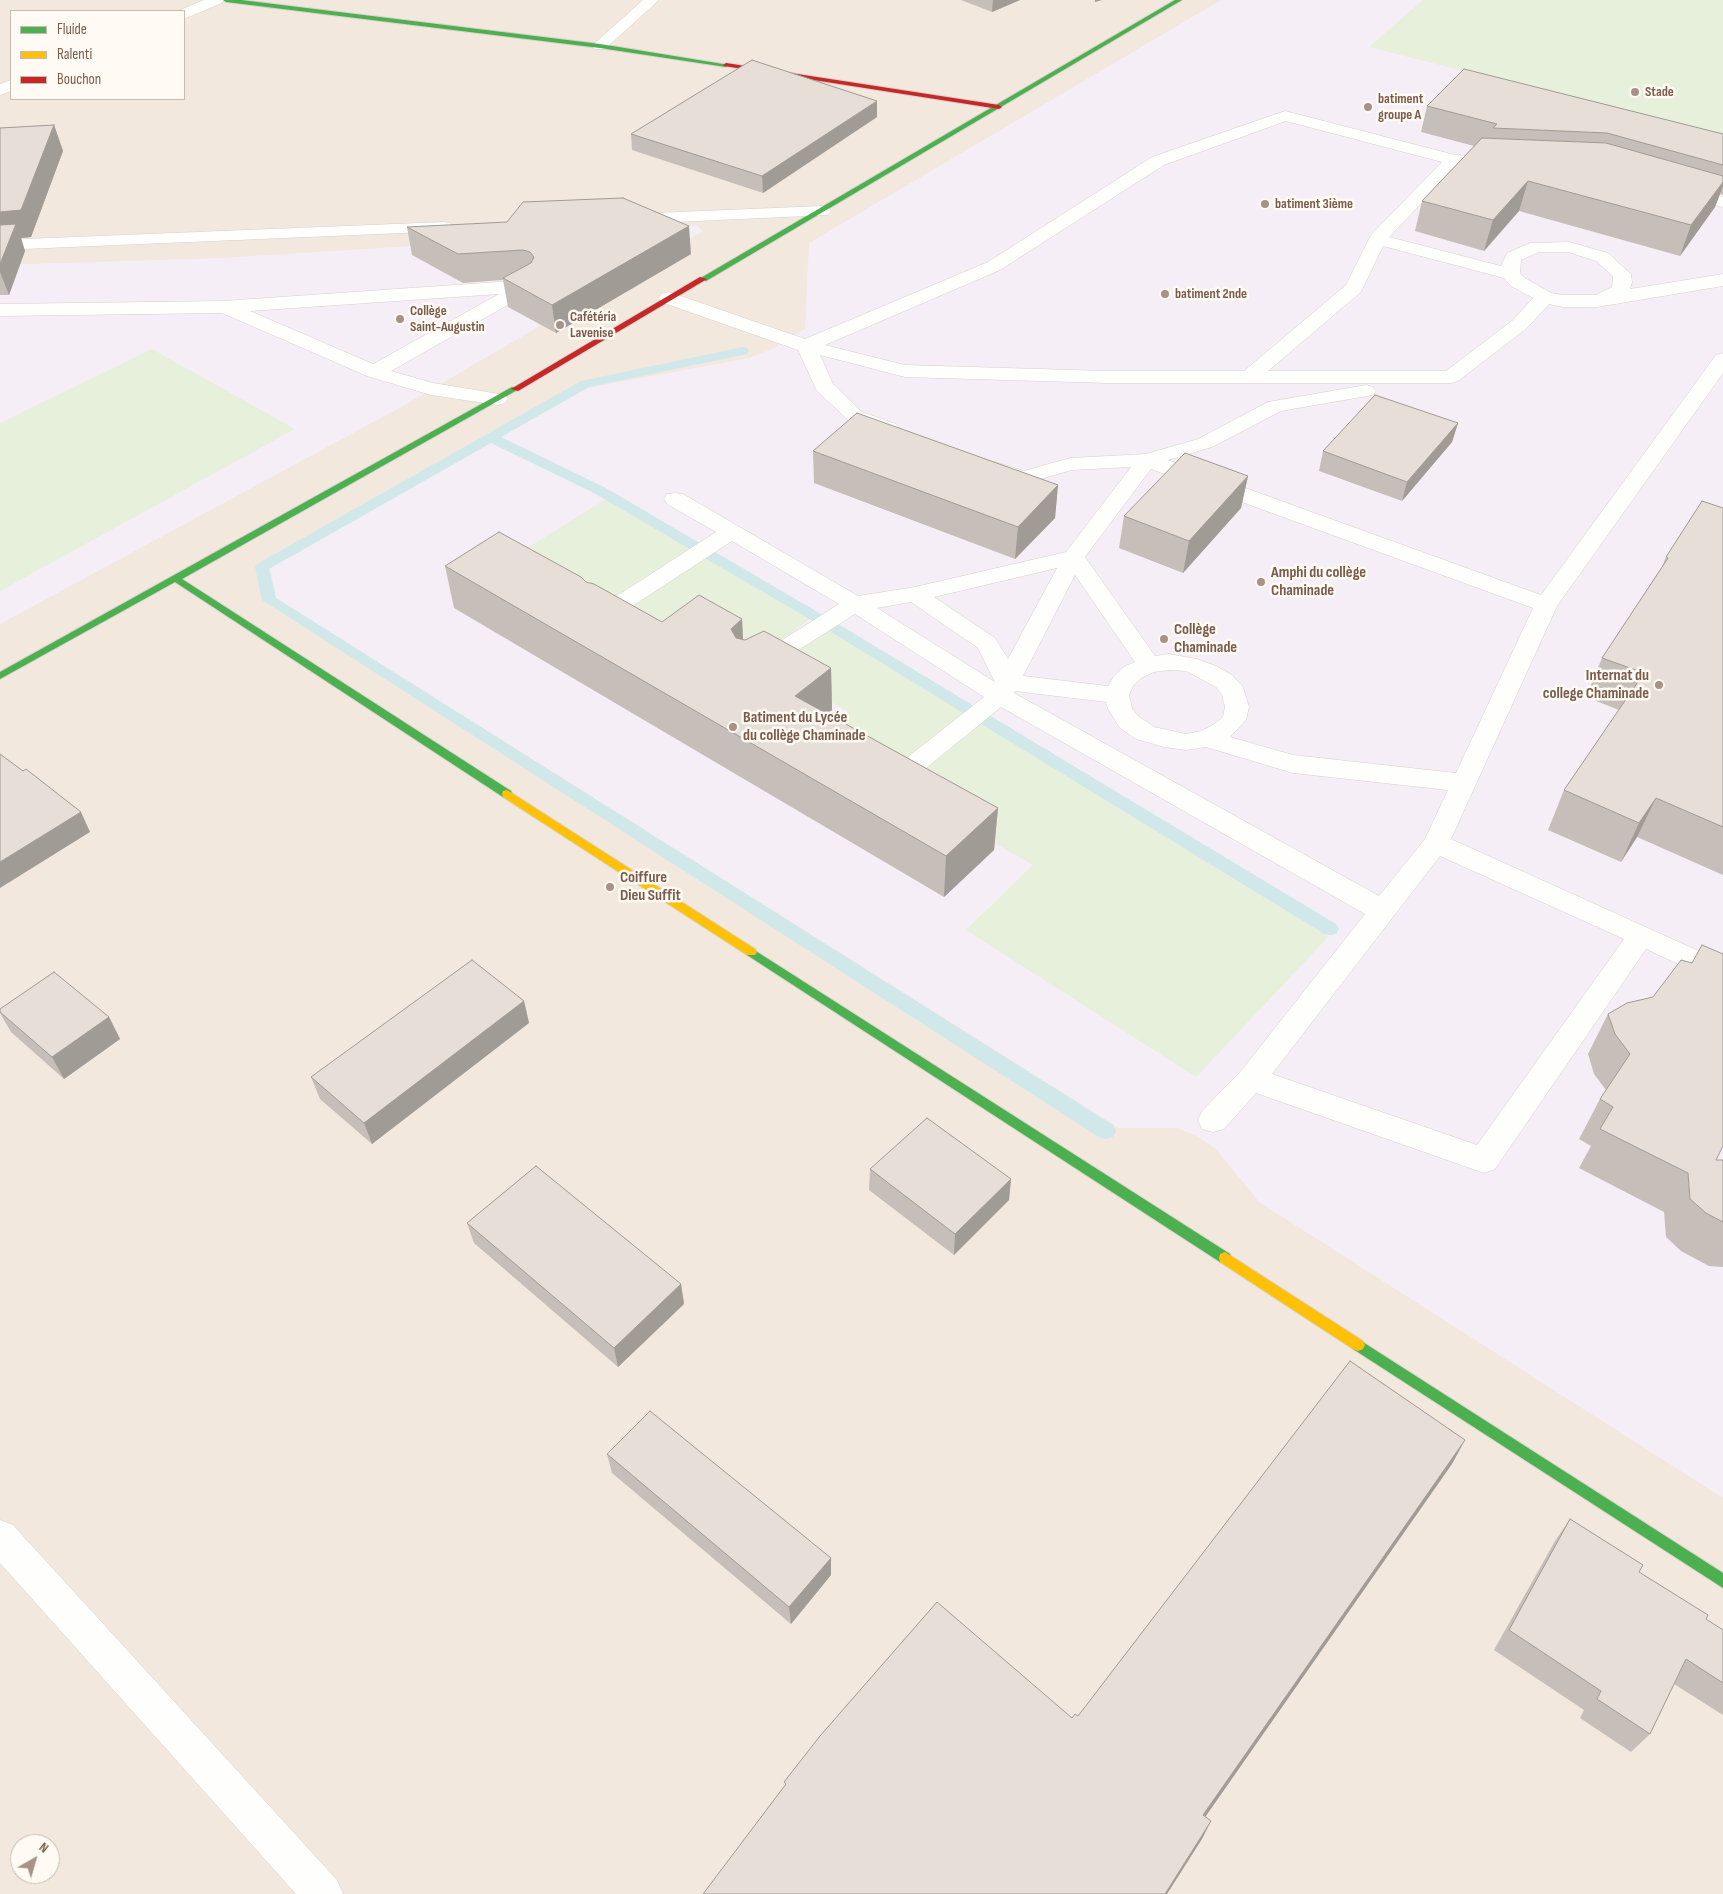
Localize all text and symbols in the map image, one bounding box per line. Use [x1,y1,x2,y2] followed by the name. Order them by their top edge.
[10,10,185,100] legend
[57,20,87,39] text: Fluide
[57,45,92,64] text: Ralenti
[57,70,101,89] text: Bouchon
[1645,84,1674,100] place label: Stade
[1629,86,1641,98] marker: Stade
[1378,91,1423,124] place label: batiment groupe A
[1362,101,1374,113] marker: batiment groupe A
[1275,196,1353,212] place label: batiment 3ième
[1259,198,1271,210] marker: batiment 3ième
[1175,286,1247,302] place label: batiment 2nde
[1159,288,1171,300] marker: batiment 2nde
[410,303,485,336] place label: Collège Saint-Augustin
[570,309,616,342] place label: Cafétéria Lavenise
[394,313,406,325] marker: Collège Saint-Augustin
[554,319,566,331] marker: Cafétéria Lavenise
[1271,563,1366,601] place label: Amphi du collège Chaminade
[1255,576,1267,588] marker: Amphi du collège Chaminade
[1174,620,1237,658] place label: Collège Chaminade
[1158,633,1170,645] marker: Collège Chaminade
[1543,666,1649,704] place label: Internat du college Chaminade
[1653,679,1665,691] marker: Internat du college Chaminade
[743,708,866,746] place label: Batiment du Lycée du collège Chaminade
[727,721,739,733] marker: Batiment du Lycée du collège Chaminade
[620,868,681,906] place label: Coiffure Dieu Suffit
[604,881,616,893] marker: Coiffure Dieu Suffit
[10,1834,60,1884] north arrow
[36,1839,52,1857] text: N

